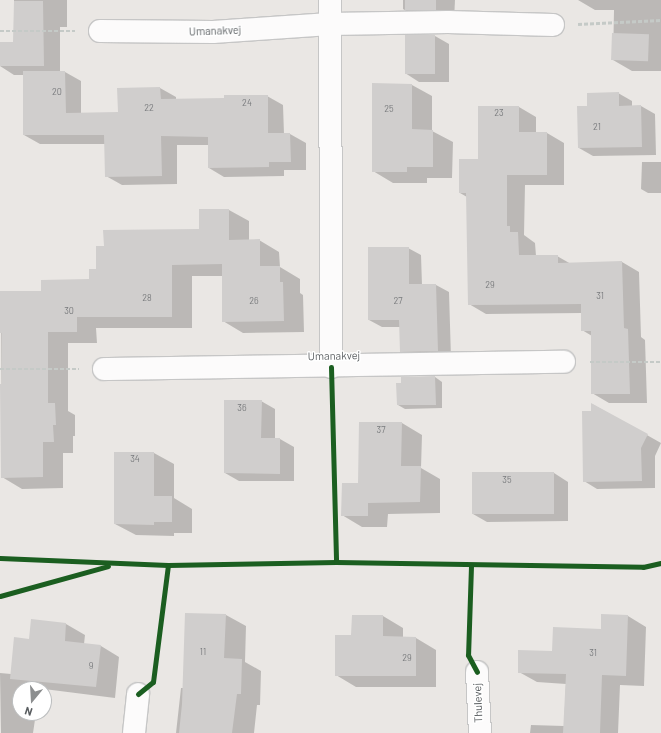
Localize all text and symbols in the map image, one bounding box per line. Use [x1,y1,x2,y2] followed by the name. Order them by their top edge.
[189,23,241,39] street label: Umanakvej
[52,87,62,97] house number: 20
[242,98,252,108] house number: 24
[144,103,154,113] house number: 22
[384,104,394,114] house number: 25
[494,108,504,118] house number: 23
[593,122,601,132] house number: 21
[485,280,495,290] house number: 29
[596,291,604,301] house number: 31
[142,293,152,303] house number: 28
[249,296,259,306] house number: 26
[393,296,403,306] house number: 27
[64,306,74,316] house number: 30
[308,349,360,363] street label: Umanakvej
[237,403,247,413] house number: 36
[377,425,385,435] house number: 37
[130,454,140,464] house number: 34
[502,475,512,485] house number: 35
[200,647,206,657] house number: 11
[589,648,597,658] house number: 31
[402,653,412,663] house number: 29
[89,661,93,671] house number: 9
[12,681,52,721] north arrow
[471,683,485,723] street label: Thulevej
[23,705,34,719] text: N

